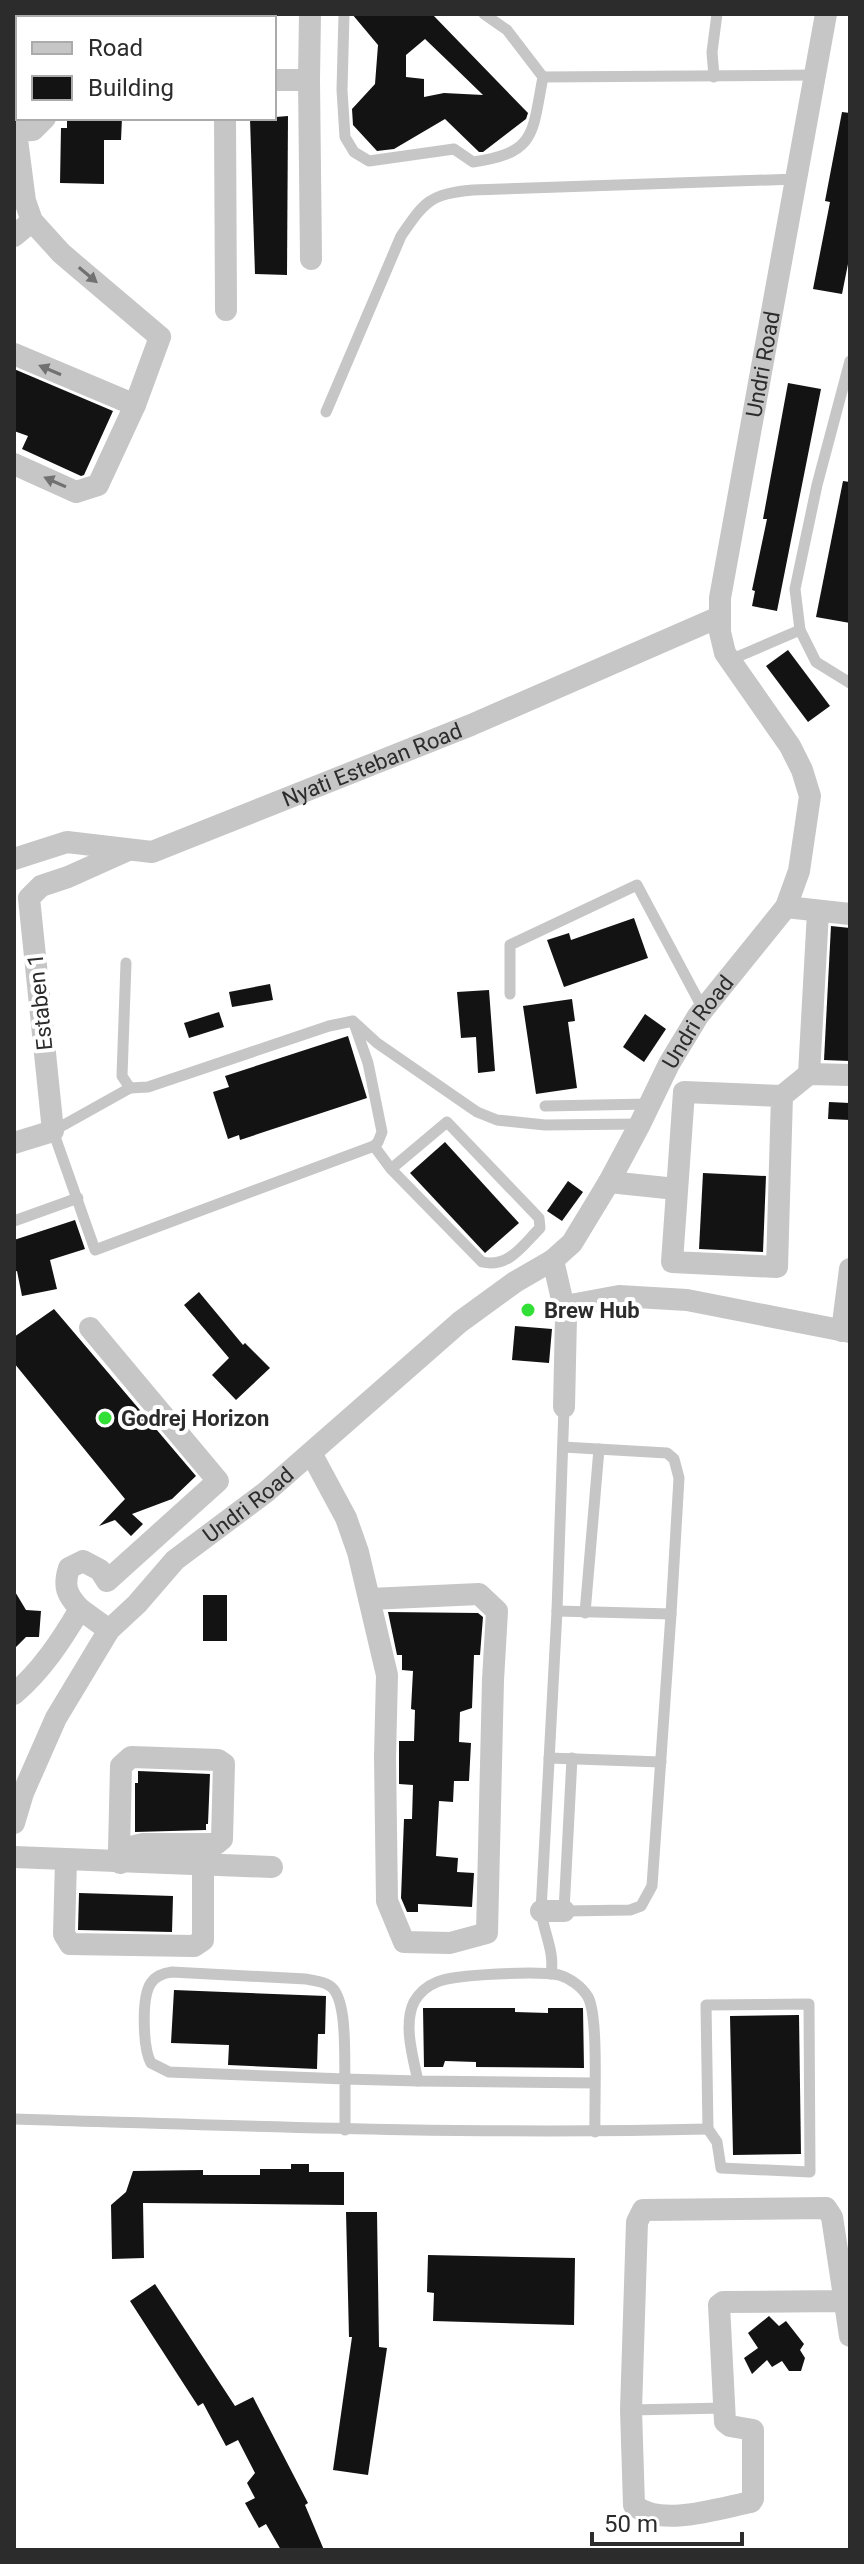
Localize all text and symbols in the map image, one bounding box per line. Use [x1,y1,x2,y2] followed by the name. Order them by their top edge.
[16,16,276,120] legend
[88,34,143,62] text: Road
[88,74,174,102] text: Building
[78,266,97,284] one-way arrow
[741,309,784,419] street label: Undri Road
[38,363,62,376] one-way arrow
[43,476,67,489] one-way arrow
[279,717,465,811] street label: Nyati Esteban Road
[22,952,58,1052] street label: Estaben 1
[657,970,738,1073] street label: Undri Road
[544,1298,640,1323] place label: Brew Hub
[519,1301,537,1319] marker: Brew Hub
[121,1406,269,1431] place label: Godrej Horizon
[96,1409,114,1427] marker: Godrej Horizon
[198,1462,298,1547] street label: Undri Road
[592,2496,742,2546] scale bar
[604,2510,658,2538] text: 50 m

